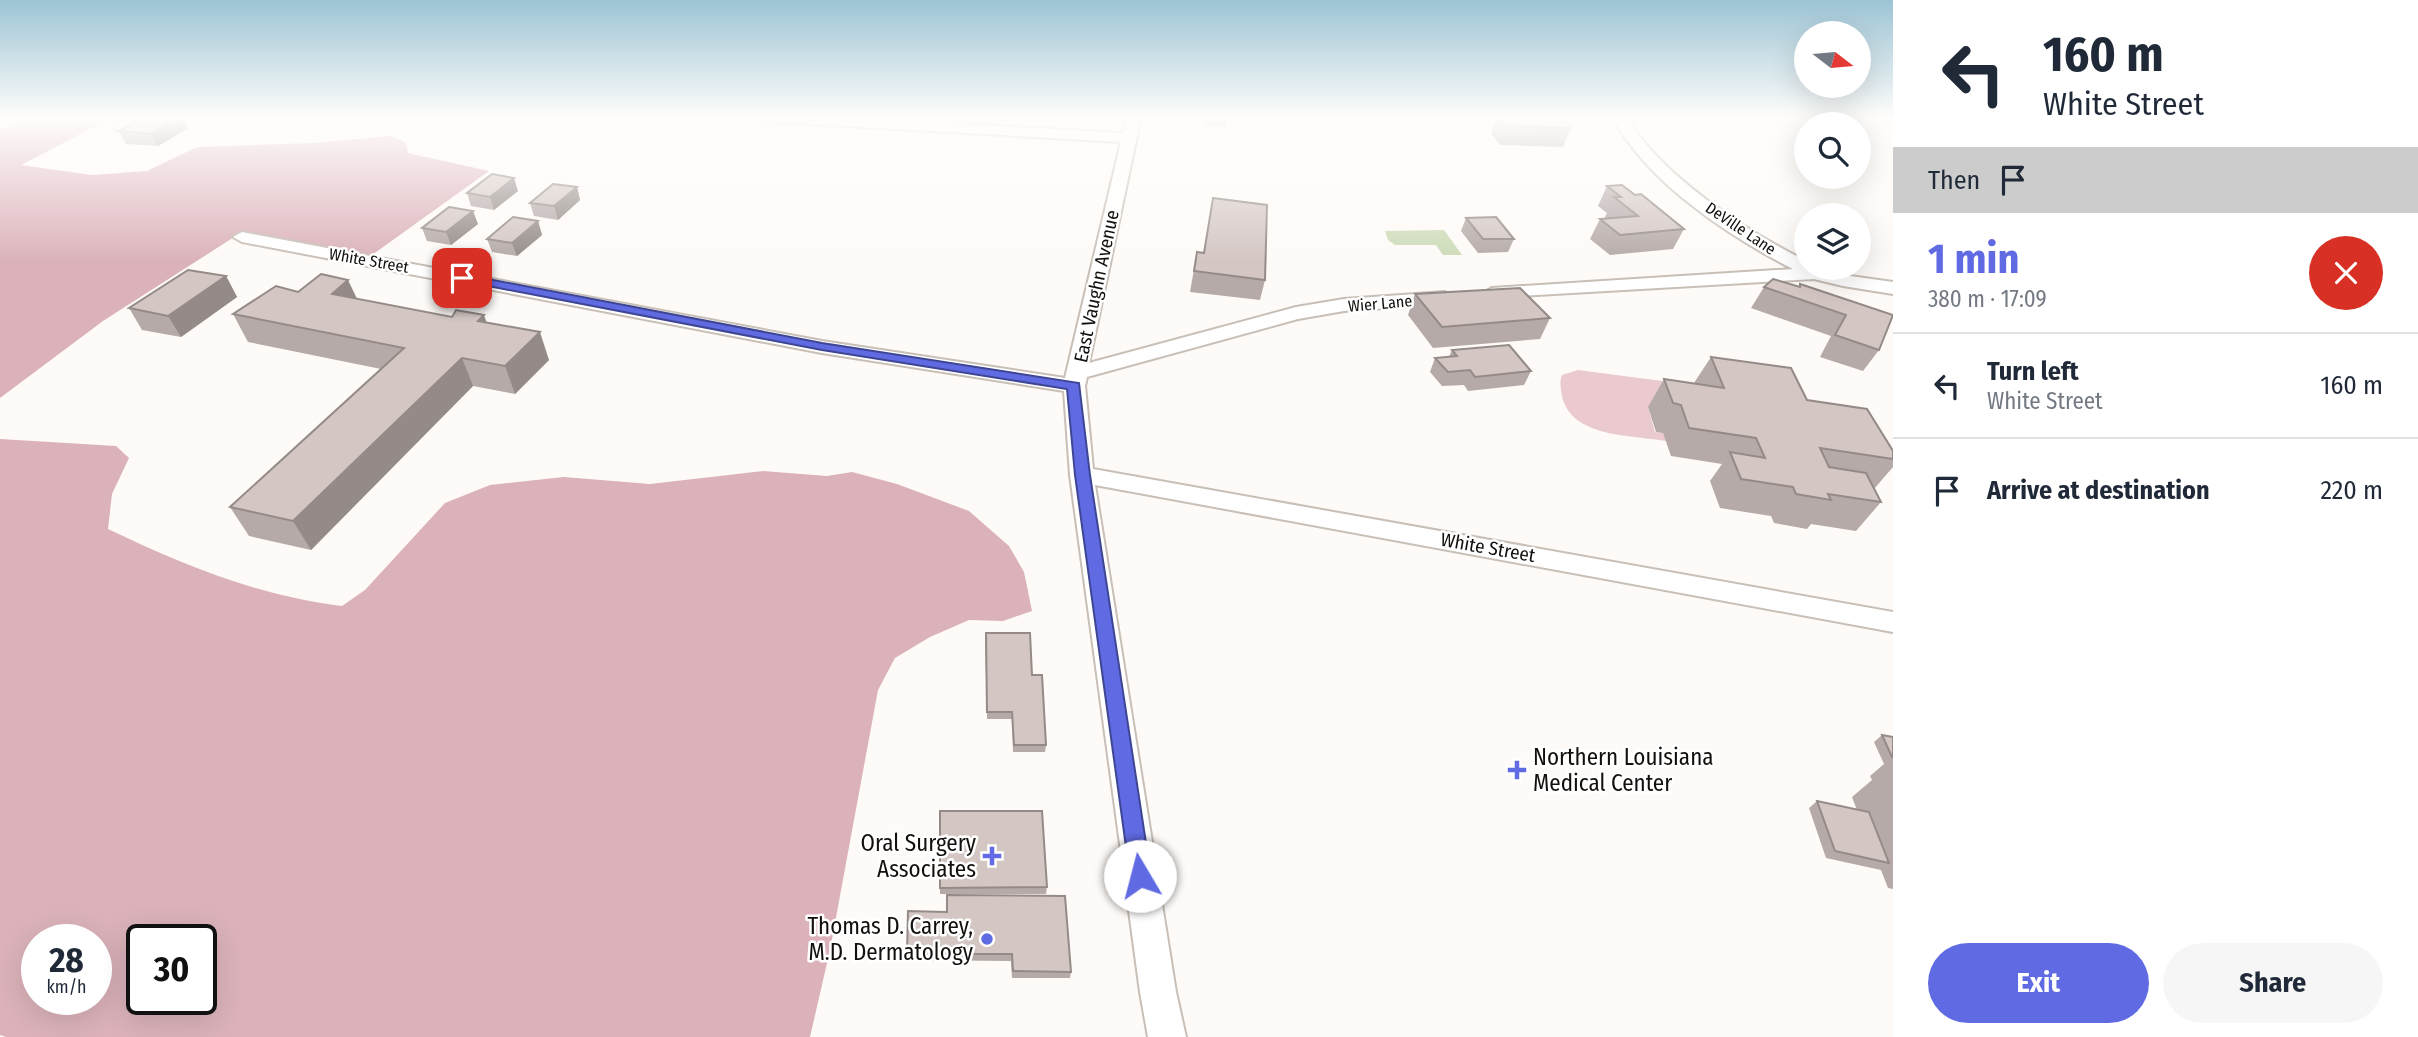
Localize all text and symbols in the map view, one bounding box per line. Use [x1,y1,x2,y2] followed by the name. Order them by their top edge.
[1794,21,1871,98] north arrow
[1794,21,1871,280] map controls
[2043,25,2164,84] text: 160 m
[1928,28,2019,119] icon: left
[2043,85,2204,123] text: White Street
[1794,112,1871,189] button: search
[1994,161,2032,199] icon: arrive
[1928,165,1980,196] text: Then
[1702,198,1780,259] street label: DeVille Lane
[1794,203,1871,280] button: layers
[1069,208,1124,364] street label: East Vaughn Avenue
[1928,234,2019,284] text: 1 min
[2309,236,2383,310] button: close
[328,244,411,277] street label: White Street
[432,248,492,308] pin
[443,259,481,297] icon: arrive
[1928,285,2047,313] text: 380 m · 17:09
[1347,291,1413,316] street label: Wier Lane
[1987,356,2079,387] text: Turn left
[1928,367,1966,405] icon: left
[2320,370,2383,401] text: 160 m
[1987,387,2103,415] text: White Street
[1928,472,1966,510] icon: arrive
[1987,475,2210,506] text: Arrive at destination
[2320,475,2383,506] text: 220 m
[1439,528,1538,567] street label: White Street
[1533,743,1714,797] place label: Northern Louisiana Medical Center
[1507,760,1527,780] marker: Northern Louisiana Medical Center
[860,829,977,883] place label: Oral Surgery Associates
[1103,839,1177,913] position arrow
[982,846,1002,866] marker: Oral Surgery Associates
[807,912,974,966] place label: Thomas D. Carrey, M.D. Dermatology
[126,924,217,1015] speed limit sign: 30
[979,931,995,947] marker: Thomas D. Carrey, M.D. Dermatology
[49,939,84,981] text: 28
[1928,943,2149,1023] button: Exit
[2163,943,2383,1023] button: Share
[46,976,87,998] text: km/h

